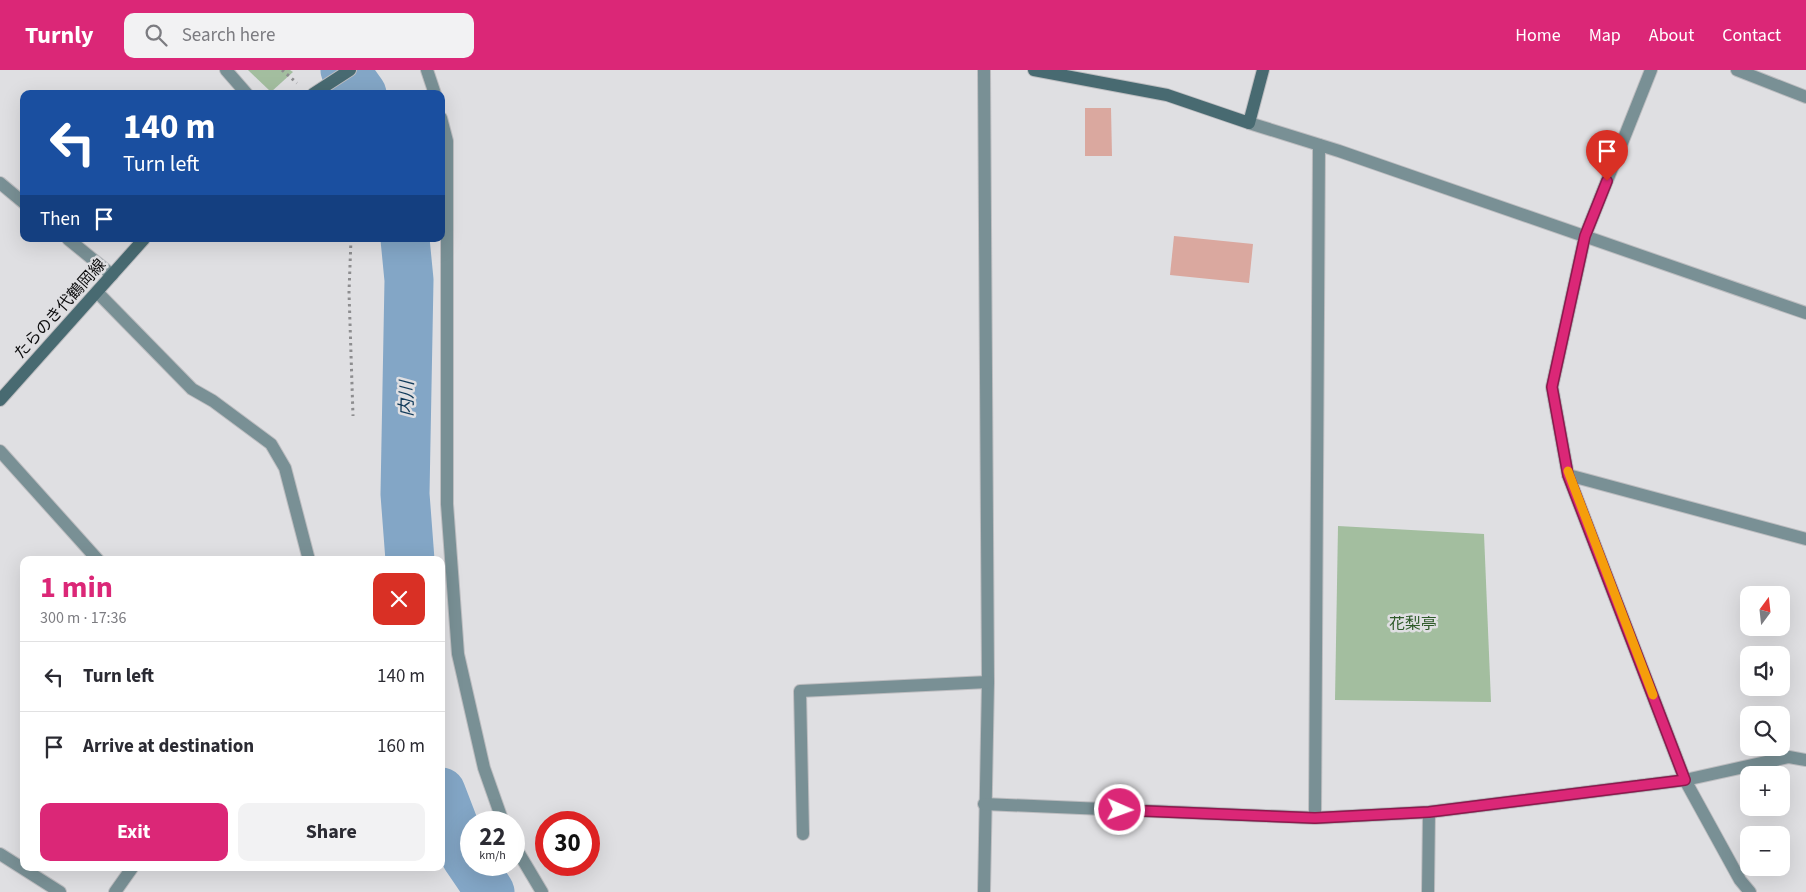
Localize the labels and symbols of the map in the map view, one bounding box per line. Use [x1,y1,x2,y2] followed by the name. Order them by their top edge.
[1586,130,1628,181] pin
[9,254,111,364] street label: たらのき代鶴岡線
[394,379,420,417] water label: 内川
[1740,586,1790,636] north arrow
[1389,613,1437,635] park label: 花梨亭
[1093,783,1145,835] position arrow
[535,811,600,876] speed limit sign: 30

